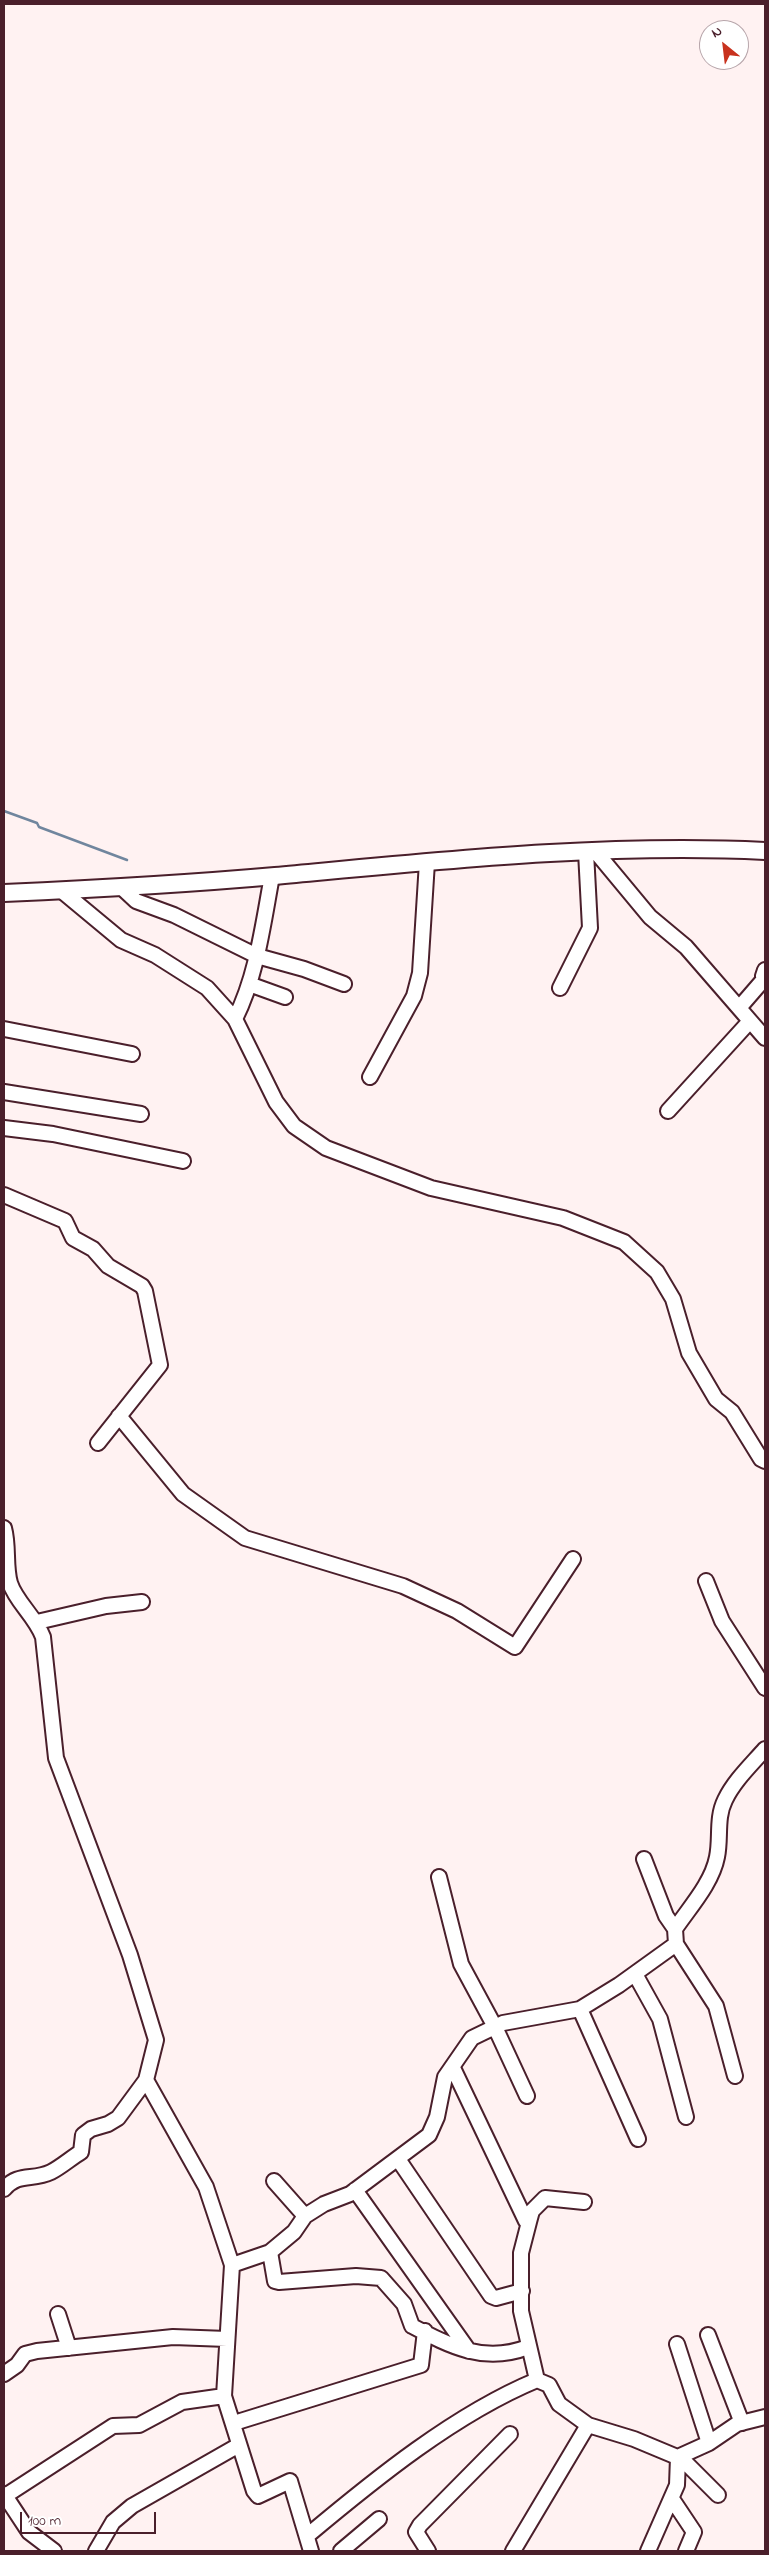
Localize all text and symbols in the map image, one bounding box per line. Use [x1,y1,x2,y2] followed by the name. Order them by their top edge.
[699,20,749,70] north arrow
[708,21,726,44] text: N
[22,2502,159,2534] scale bar
[28,2510,61,2532] text: 100 m

